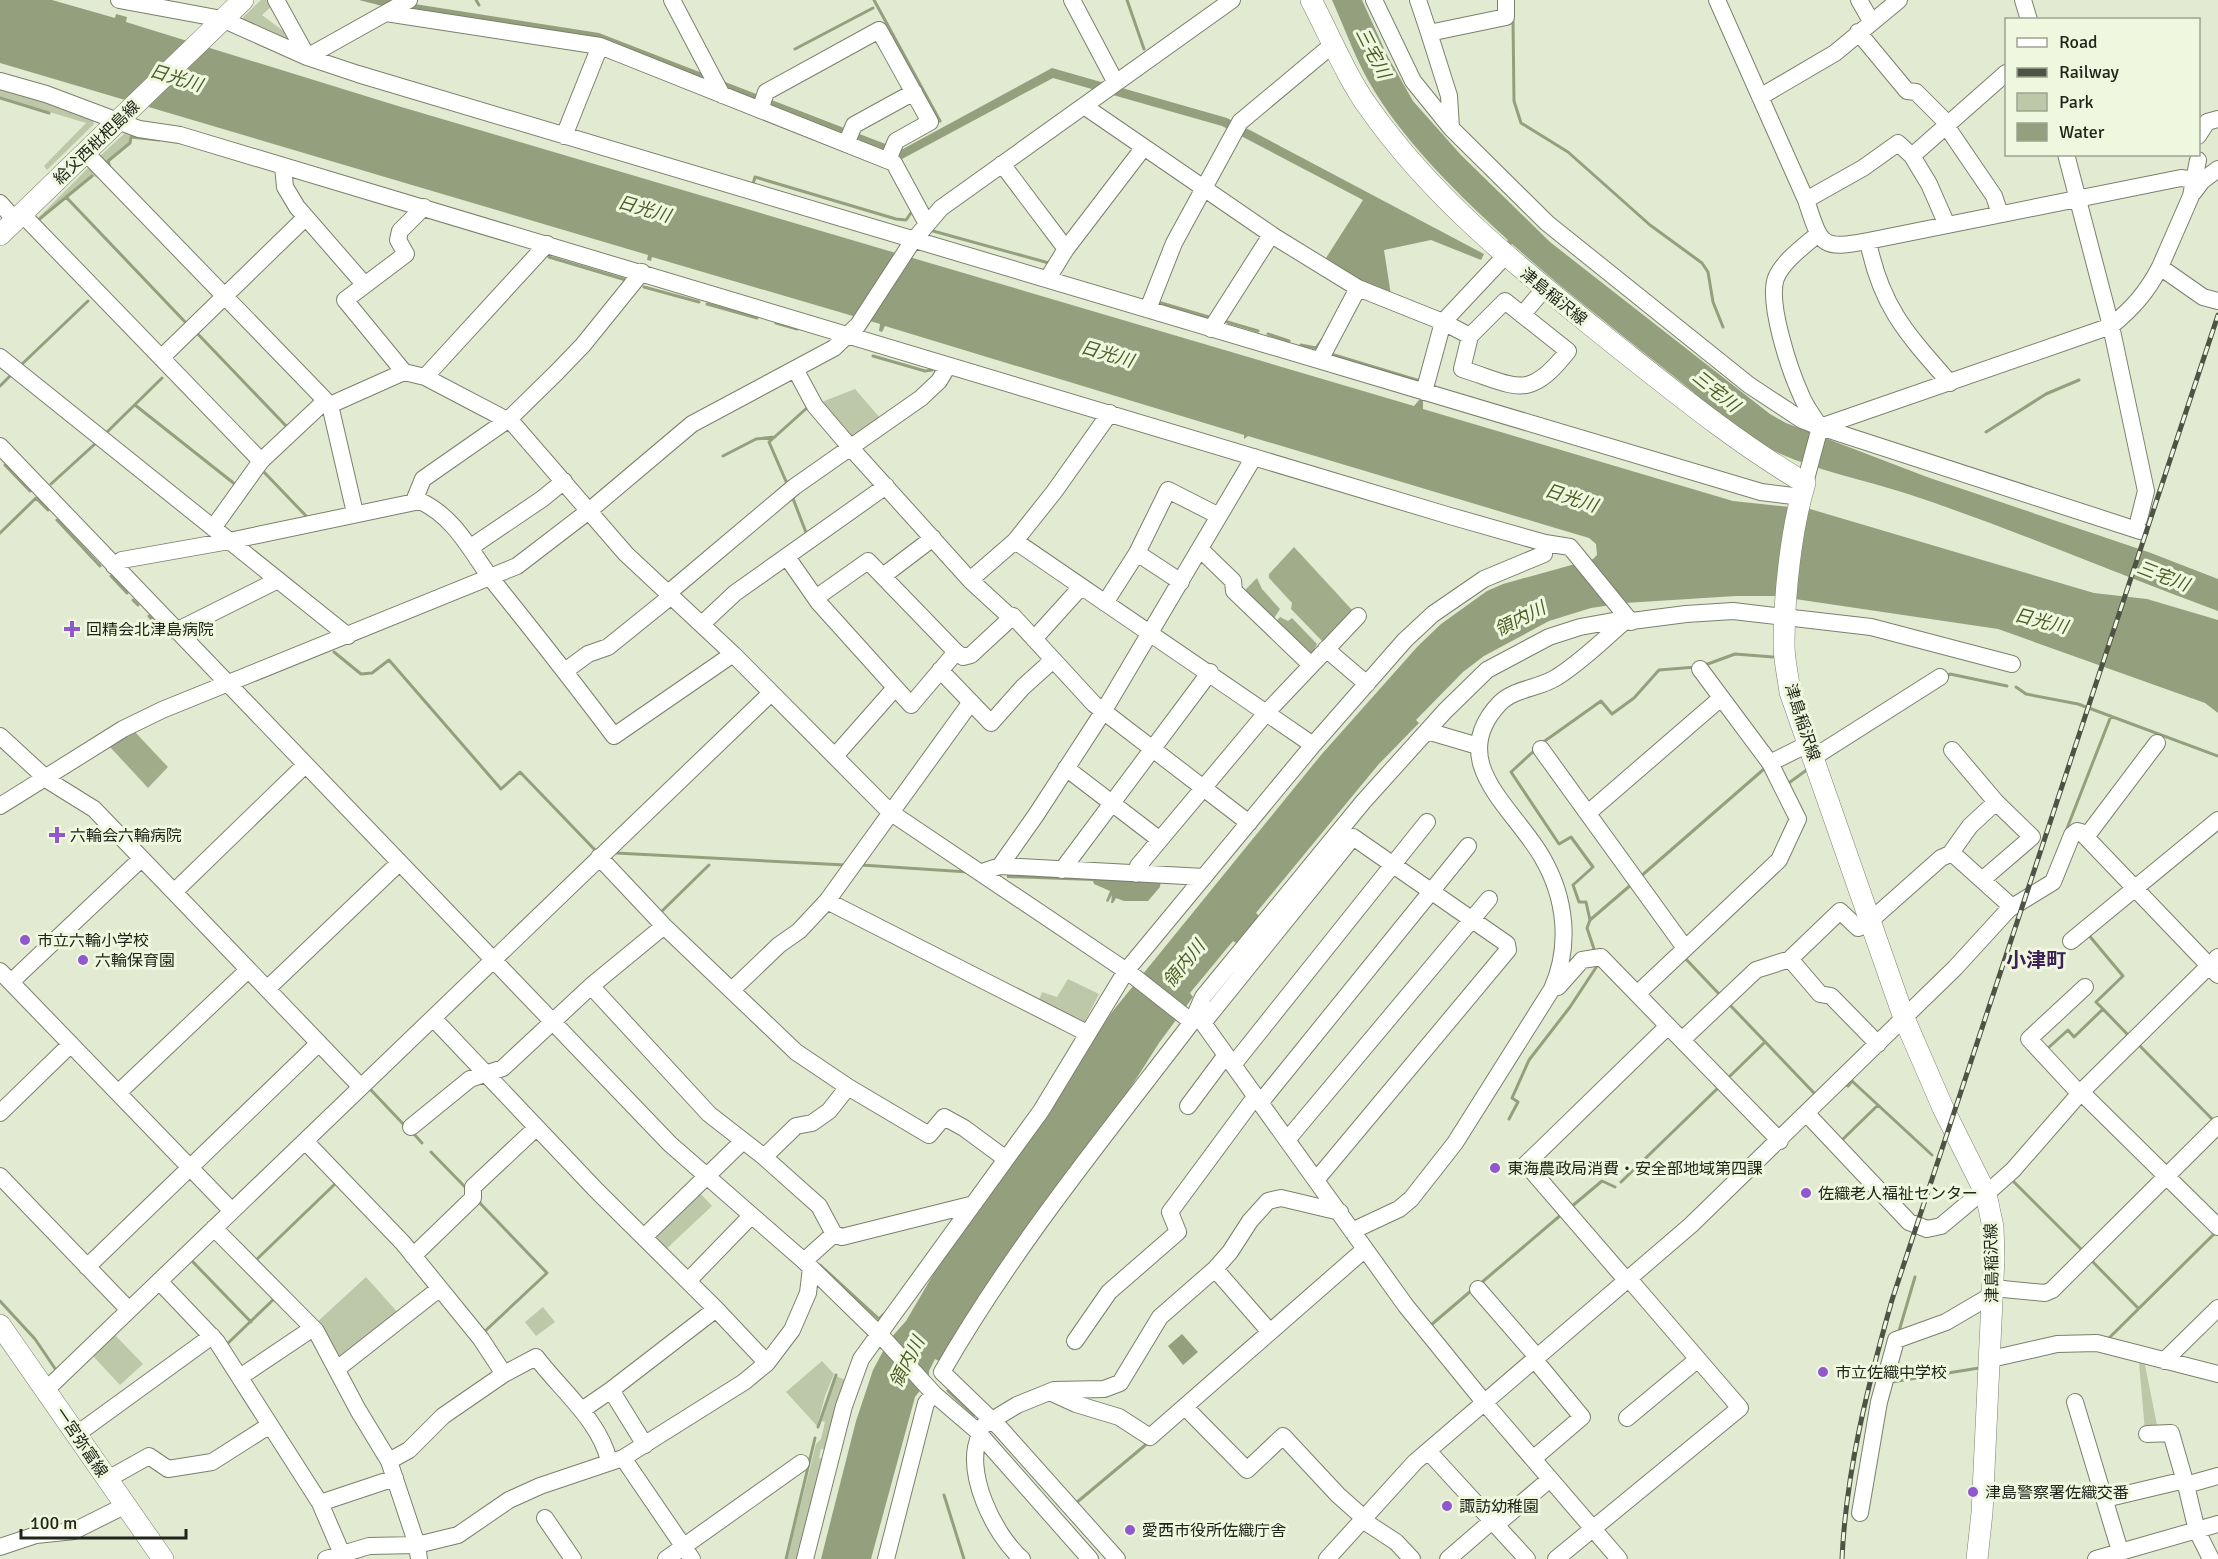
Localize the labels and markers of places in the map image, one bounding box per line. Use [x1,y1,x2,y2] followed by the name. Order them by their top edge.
[63,620,81,638] marker: 回精会北津島病院
[86,620,214,640] place label: 回精会北津島病院
[48,826,66,844] marker: 六輪会六輪病院
[70,826,182,846] place label: 六輪会六輪病院
[37,931,149,951] place label: 市立六輪小学校
[18,933,32,947] marker: 市立六輪小学校
[95,951,175,971] place label: 六輪保育園
[76,953,90,967] marker: 六輪保育園
[1507,1159,1763,1179] place label: 東海農政局消費・安全部地域第四課
[1488,1161,1502,1175] marker: 東海農政局消費・安全部地域第四課
[1818,1184,1978,1204] place label: 佐織老人福祉センター
[1799,1186,1813,1200] marker: 佐織老人福祉センター
[1835,1363,1947,1383] place label: 市立佐織中学校
[1816,1365,1830,1379] marker: 市立佐織中学校
[1985,1483,2129,1503] place label: 津島警察署佐織交番
[1966,1485,1980,1499] marker: 津島警察署佐織交番
[1459,1497,1539,1517] place label: 諏訪幼稚園
[1440,1499,1454,1513] marker: 諏訪幼稚園
[1142,1521,1286,1541] place label: 愛西市役所佐織庁舎
[1123,1523,1137,1537] marker: 愛西市役所佐織庁舎

